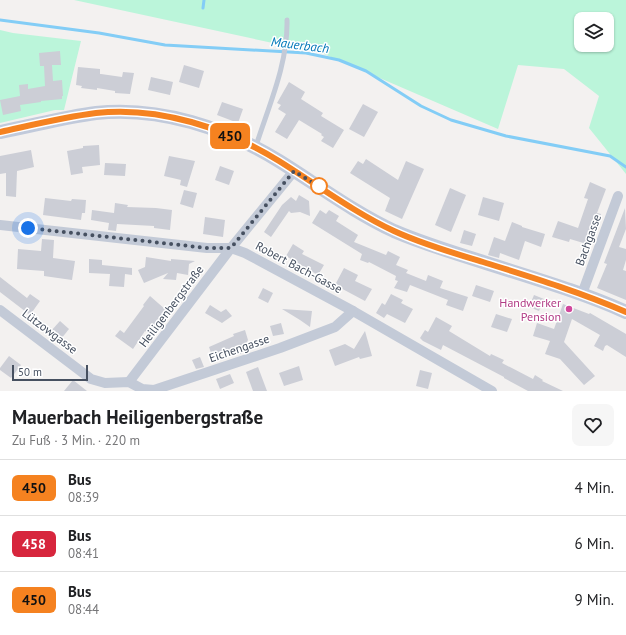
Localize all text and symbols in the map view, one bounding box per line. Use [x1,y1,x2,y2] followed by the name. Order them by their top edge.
[574,12,614,52] map controls
[574,12,614,52] button: layers
[270,33,330,57] water label: Mauerbach
[207,123,253,149] line badge: 450
[218,127,242,145] text: 450
[310,177,328,195] unlabelled marker
[572,212,604,268] street label: Bachgasse
[18,218,38,238] your location
[253,238,345,296] street label: Robert Bach-Gasse
[135,262,207,350] street label: Heiligenbergstraße
[499,295,561,324] place label: Handwerker Pension
[564,304,574,314] marker: Handwerker Pension
[19,305,81,357] street label: Lützowgasse
[207,331,271,365] street label: Eichengasse
[12,363,88,382] scale bar
[18,365,42,379] text: 50 m
[572,404,614,446] button: heart
[12,405,263,429] text: Mauerbach Heiligenbergstraße
[12,432,140,449] text: Zu Fuß · 3 Min. · 220 m
[68,470,91,489] text: Bus
[575,478,614,497] text: 4 Min.
[22,479,46,497] text: 450
[68,489,99,506] text: 08:39
[68,526,91,545] text: Bus
[575,534,614,553] text: 6 Min.
[22,535,46,553] text: 458
[68,545,99,562] text: 08:41
[68,582,91,601] text: Bus
[575,590,614,609] text: 9 Min.
[22,591,46,609] text: 450
[68,601,99,618] text: 08:44

